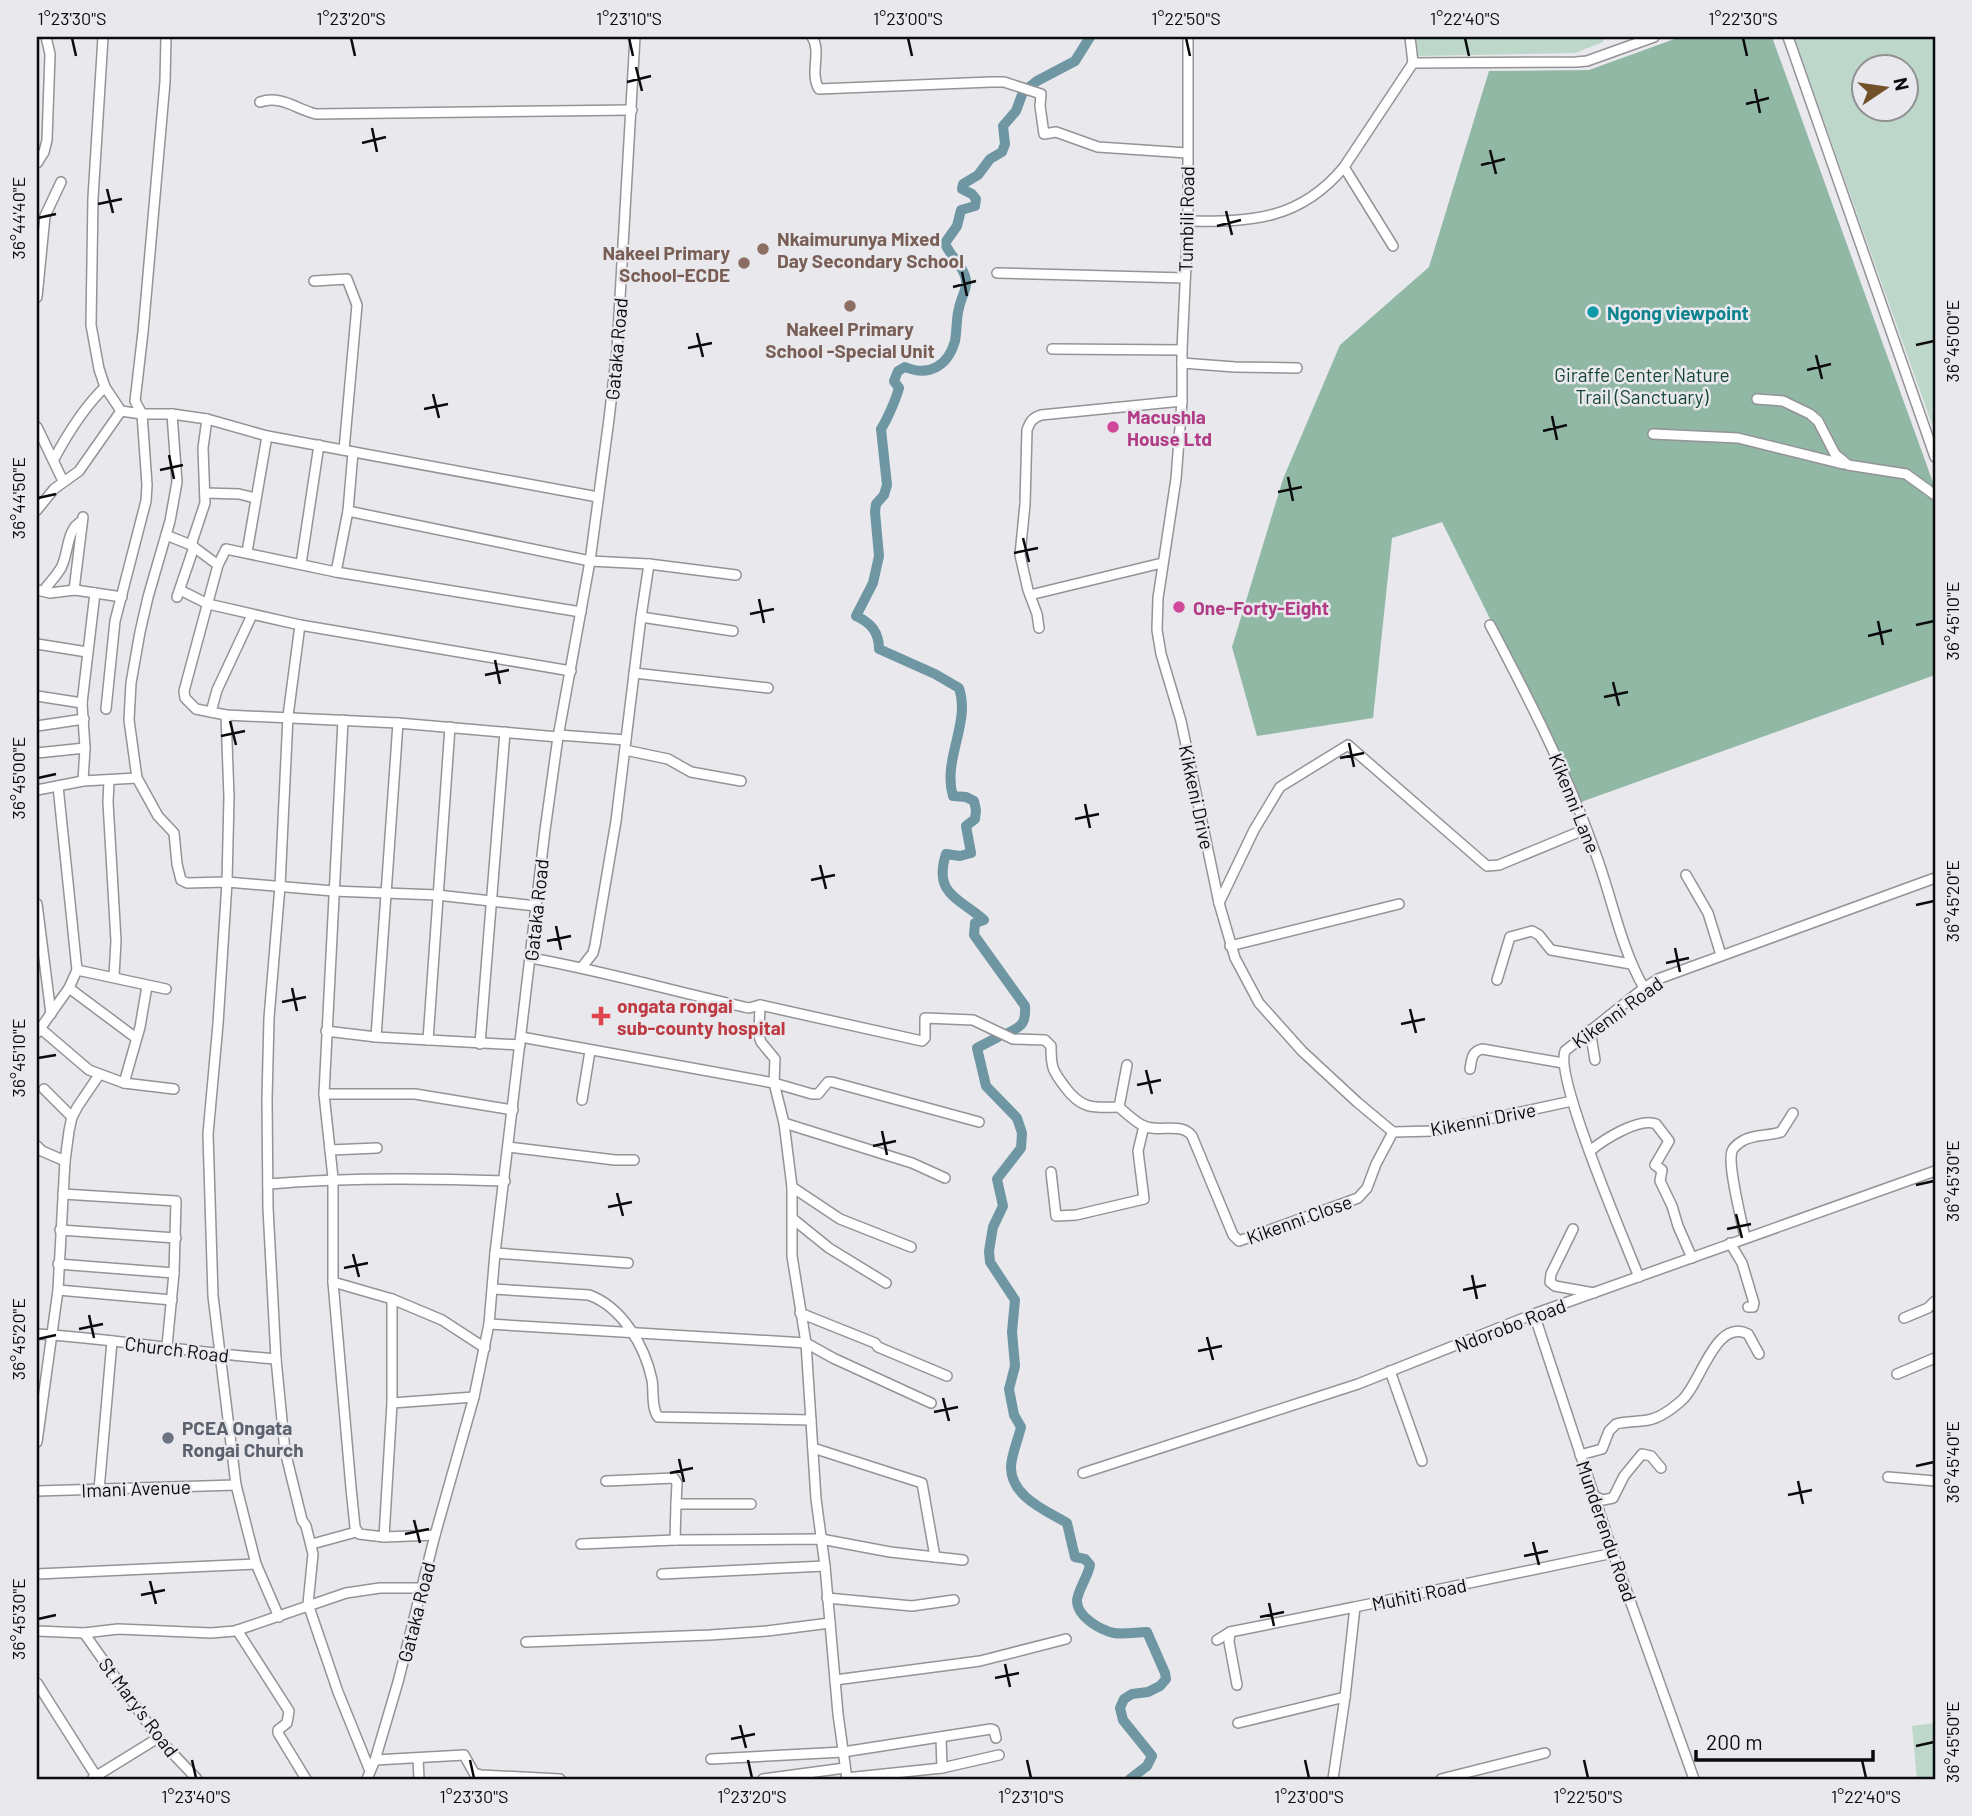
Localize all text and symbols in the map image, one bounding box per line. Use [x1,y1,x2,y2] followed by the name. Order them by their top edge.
[37,7,107,29] text: 1°23'30"S
[316,7,386,29] text: 1°23'20"S
[596,7,662,29] text: 1°23'10"S
[873,7,943,29] text: 1°23'00"S
[1151,7,1221,29] text: 1°22'50"S
[1430,7,1500,29] text: 1°22'40"S
[1708,7,1778,29] text: 1°22'30"S
[1850,52,1920,122] north arrow
[1889,75,1915,93] text: N
[1174,166,1198,272] street label: Tumbili Road
[7,177,29,259] text: 36°44'40"E
[777,227,964,272] place label: Nkaimurunya Mixed Day Secondary School
[602,241,730,286] place label: Nakeel Primary School-ECDE
[755,241,771,257] marker: Nkaimurunya Mixed Day Secondary School
[736,255,752,271] marker: Nakeel Primary School-ECDE
[600,297,632,401] street label: Gataka Road
[842,298,858,314] marker: Nakeel Primary School -Special Unit
[1941,300,1963,382] text: 36°45'00"E
[1607,301,1749,324] place label: Ngong viewpoint
[1585,304,1601,320] marker: Ngong viewpoint
[765,317,935,362] place label: Nakeel Primary School -Special Unit
[1554,363,1730,408] park label: Giraffe Center Nature Trail (Sanctuary)
[1127,405,1212,450] place label: Macushla House Ltd
[1105,419,1121,435] marker: Macushla House Ltd
[7,457,29,539] text: 36°44'50"E
[1941,581,1963,661] text: 36°45'10"E
[1193,596,1329,619] place label: One-Forty-Eight
[1171,599,1187,615] marker: One-Forty-Eight
[7,737,29,819] text: 36°45'00"E
[1175,743,1219,851] street label: Kikkeni Drive
[1545,750,1605,856] street label: Kikenni Lane
[519,858,553,962] street label: Gataka Road
[1941,860,1963,942] text: 36°45'20"E
[1567,971,1667,1053] street label: Kikenni Road
[617,994,785,1039] place label: ongata rongai sub-county hospital
[591,1006,611,1026] marker: ongata rongai sub-county hospital
[7,1018,29,1098] text: 36°45'10"E
[1428,1097,1538,1141] street label: Kikenni Drive
[1941,1140,1963,1222] text: 36°45'30"E
[1243,1189,1355,1249] street label: Kikenni Close
[1451,1293,1569,1357] street label: Ndorobo Road
[7,1298,29,1380] text: 36°45'20"E
[124,1331,230,1367] street label: Church Road
[182,1416,304,1461] place label: PCEA Ongata Rongai Church
[1941,1421,1963,1503] text: 36°45'40"E
[160,1430,176,1446] marker: PCEA Ongata Rongai Church
[1572,1457,1642,1605] street label: Munderendu Road
[81,1475,191,1501] street label: Imani Avenue
[392,1559,440,1665] street label: Gataka Road
[1369,1573,1469,1615] street label: Muhiti Road
[7,1578,29,1660] text: 36°45'30"E
[94,1653,184,1761] street label: St Mary's Road
[1941,1701,1963,1783] text: 36°45'50"E
[1696,1718,1872,1762] scale bar
[1706,1729,1763,1754] text: 200 m
[161,1785,231,1807] text: 1°23'40"S
[439,1785,509,1807] text: 1°23'30"S
[717,1785,787,1807] text: 1°23'20"S
[998,1785,1064,1807] text: 1°23'10"S
[1274,1785,1344,1807] text: 1°23'00"S
[1553,1785,1623,1807] text: 1°22'50"S
[1831,1785,1901,1807] text: 1°22'40"S

